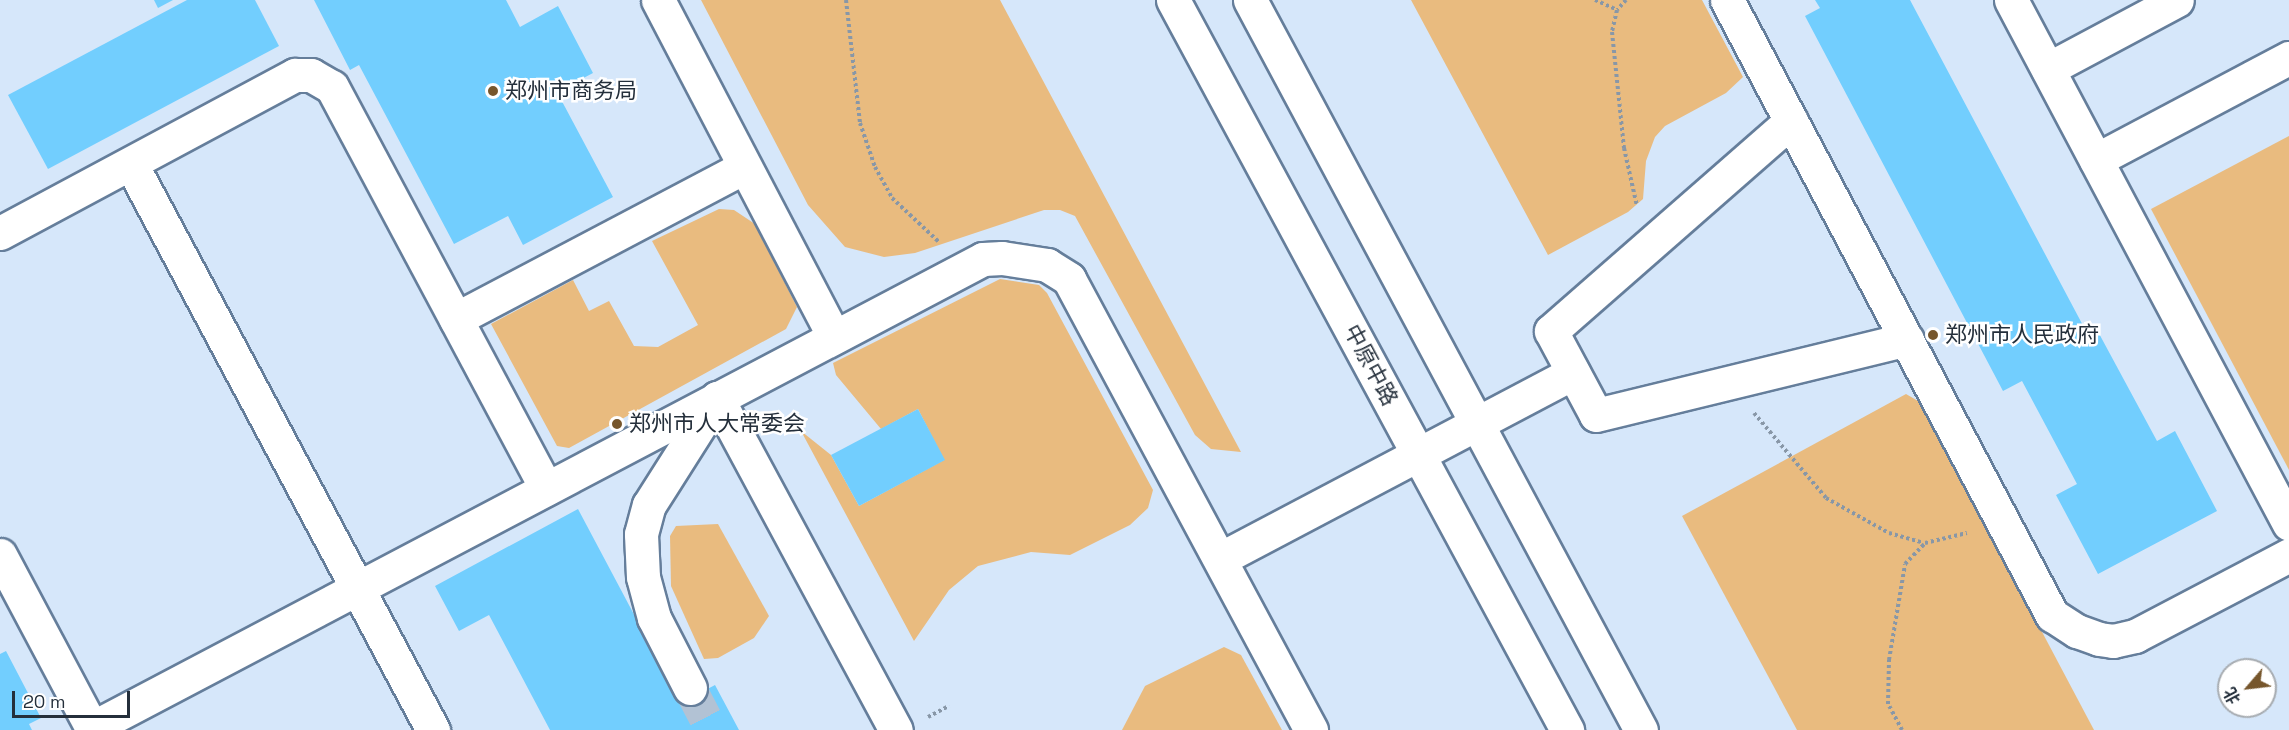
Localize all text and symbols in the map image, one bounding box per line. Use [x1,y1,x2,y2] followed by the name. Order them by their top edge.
[505,78,637,104] place label: 郑州市商务局
[486,84,500,98] marker: 郑州市商务局
[1339,320,1403,410] street label: 中原中路
[1945,322,2099,348] place label: 郑州市人民政府
[1926,328,1940,342] marker: 郑州市人民政府
[629,411,805,437] place label: 郑州市人大常委会
[610,417,624,431] marker: 郑州市人大常委会
[2217,658,2277,718] north arrow
[15,679,134,717] scale bar
[2219,684,2245,708] text: 北
[23,690,66,713] text: 20 m

